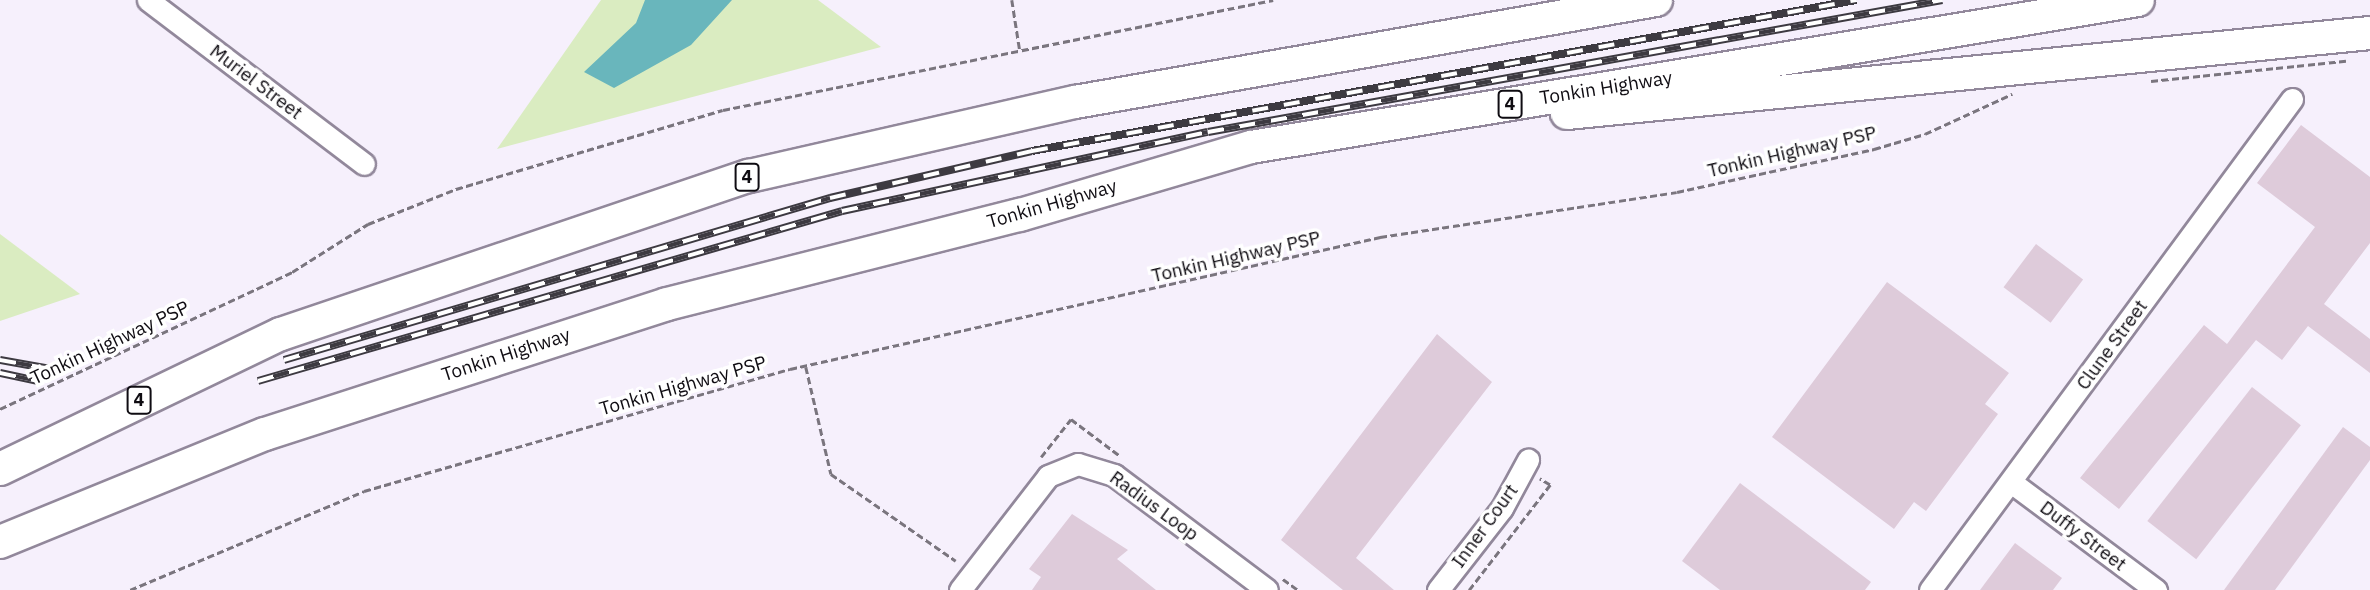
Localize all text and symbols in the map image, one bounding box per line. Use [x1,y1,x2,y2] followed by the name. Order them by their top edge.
[205,40,307,124] street label: Muriel Street
[1538,66,1674,110] street label: Tonkin Highway
[1496,90,1524,119] road number: 4
[1705,121,1879,183] street label: Tonkin Highway PSP
[733,162,761,192] road number: 4
[984,175,1120,233] street label: Tonkin Highway
[1149,226,1323,288] street label: Tonkin Highway PSP
[27,296,193,390] street label: Tonkin Highway PSP
[2072,296,2152,394] street label: Clune Street
[439,323,573,387] street label: Tonkin Highway
[597,351,769,421] street label: Tonkin Highway PSP
[125,386,153,414] road number: 4
[1105,466,1203,546] street label: Radius Loop
[1447,480,1523,572] street label: Inner Court
[2035,496,2131,576] street label: Duffy Street

